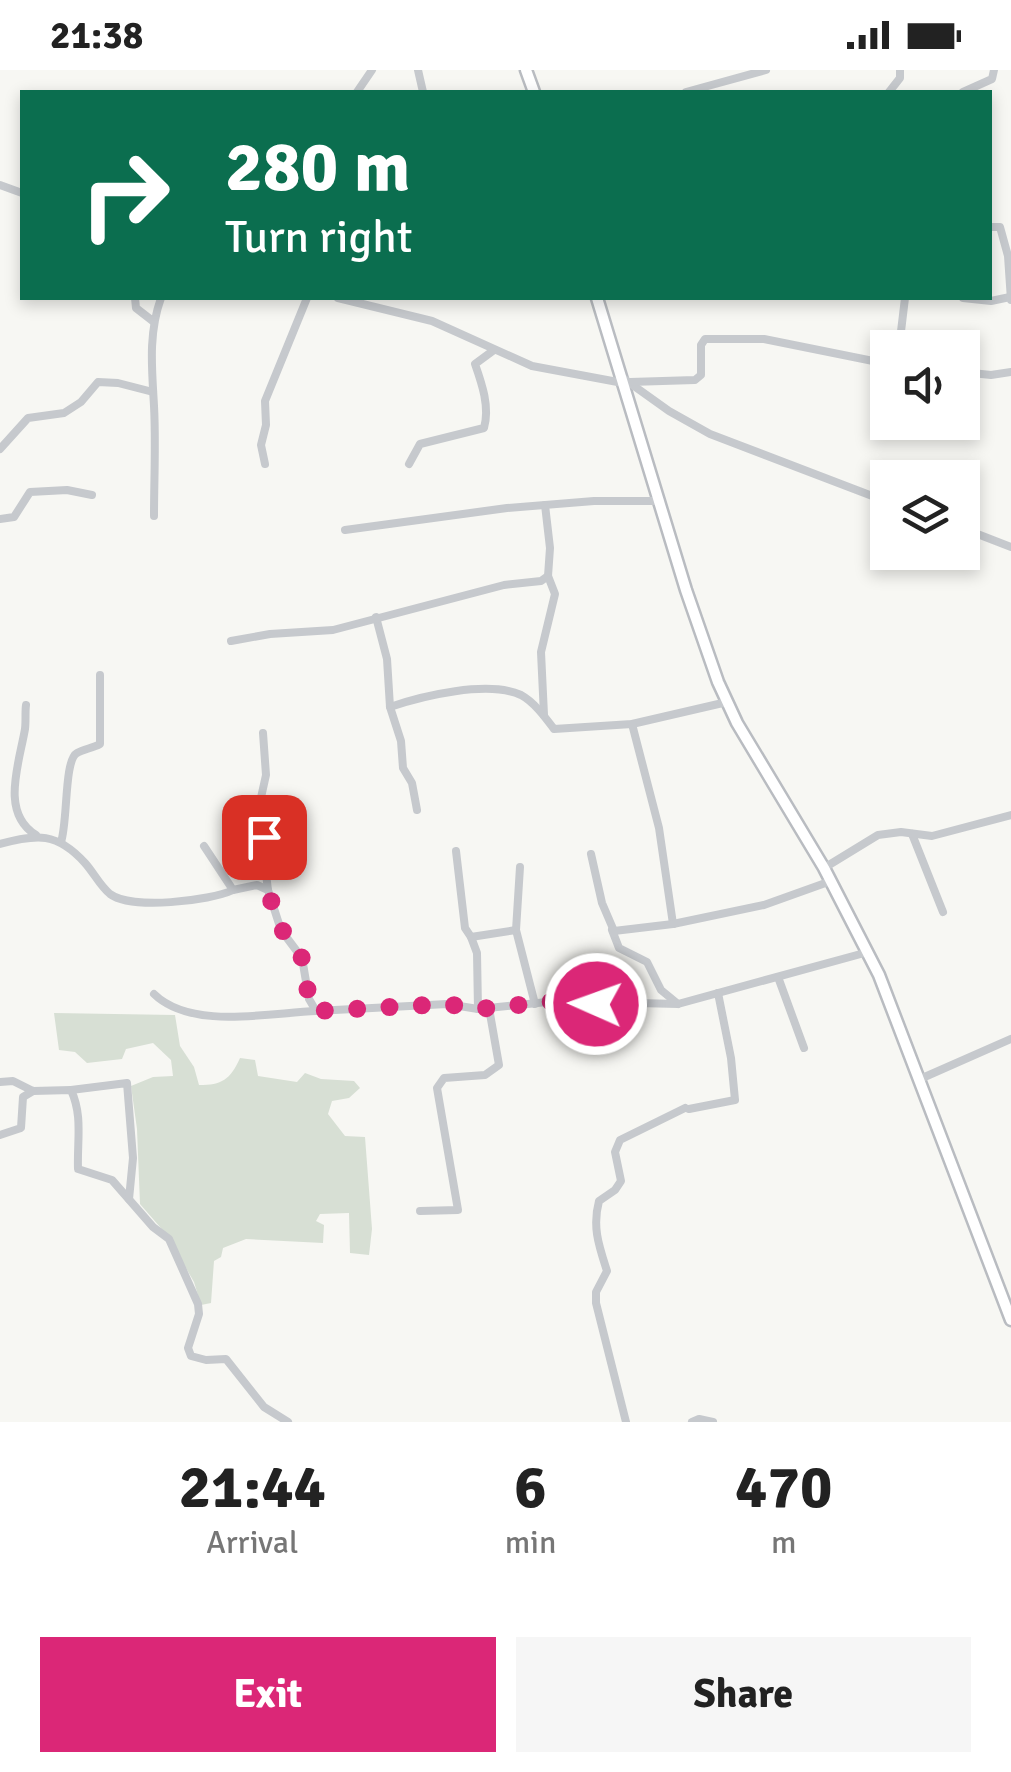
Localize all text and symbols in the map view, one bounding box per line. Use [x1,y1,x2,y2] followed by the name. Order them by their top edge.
[50,12,143,59] text: 21:38
[225,124,410,210] text: 280 m
[60,130,190,260] icon: right
[225,210,413,265] text: Turn right
[870,330,980,570] map controls
[870,330,980,440] button: sound
[870,460,980,570] button: layers
[222,795,307,880] pin
[237,810,292,865] icon: arrive
[544,952,648,1056] position arrow
[179,1451,326,1525] text: 21:44
[514,1451,547,1525] text: 6
[735,1451,832,1525] text: 470
[206,1523,298,1562] text: Arrival
[505,1523,556,1562] text: min
[771,1523,796,1562] text: m
[40,1637,496,1752] button: Exit
[516,1637,971,1752] button: Share

